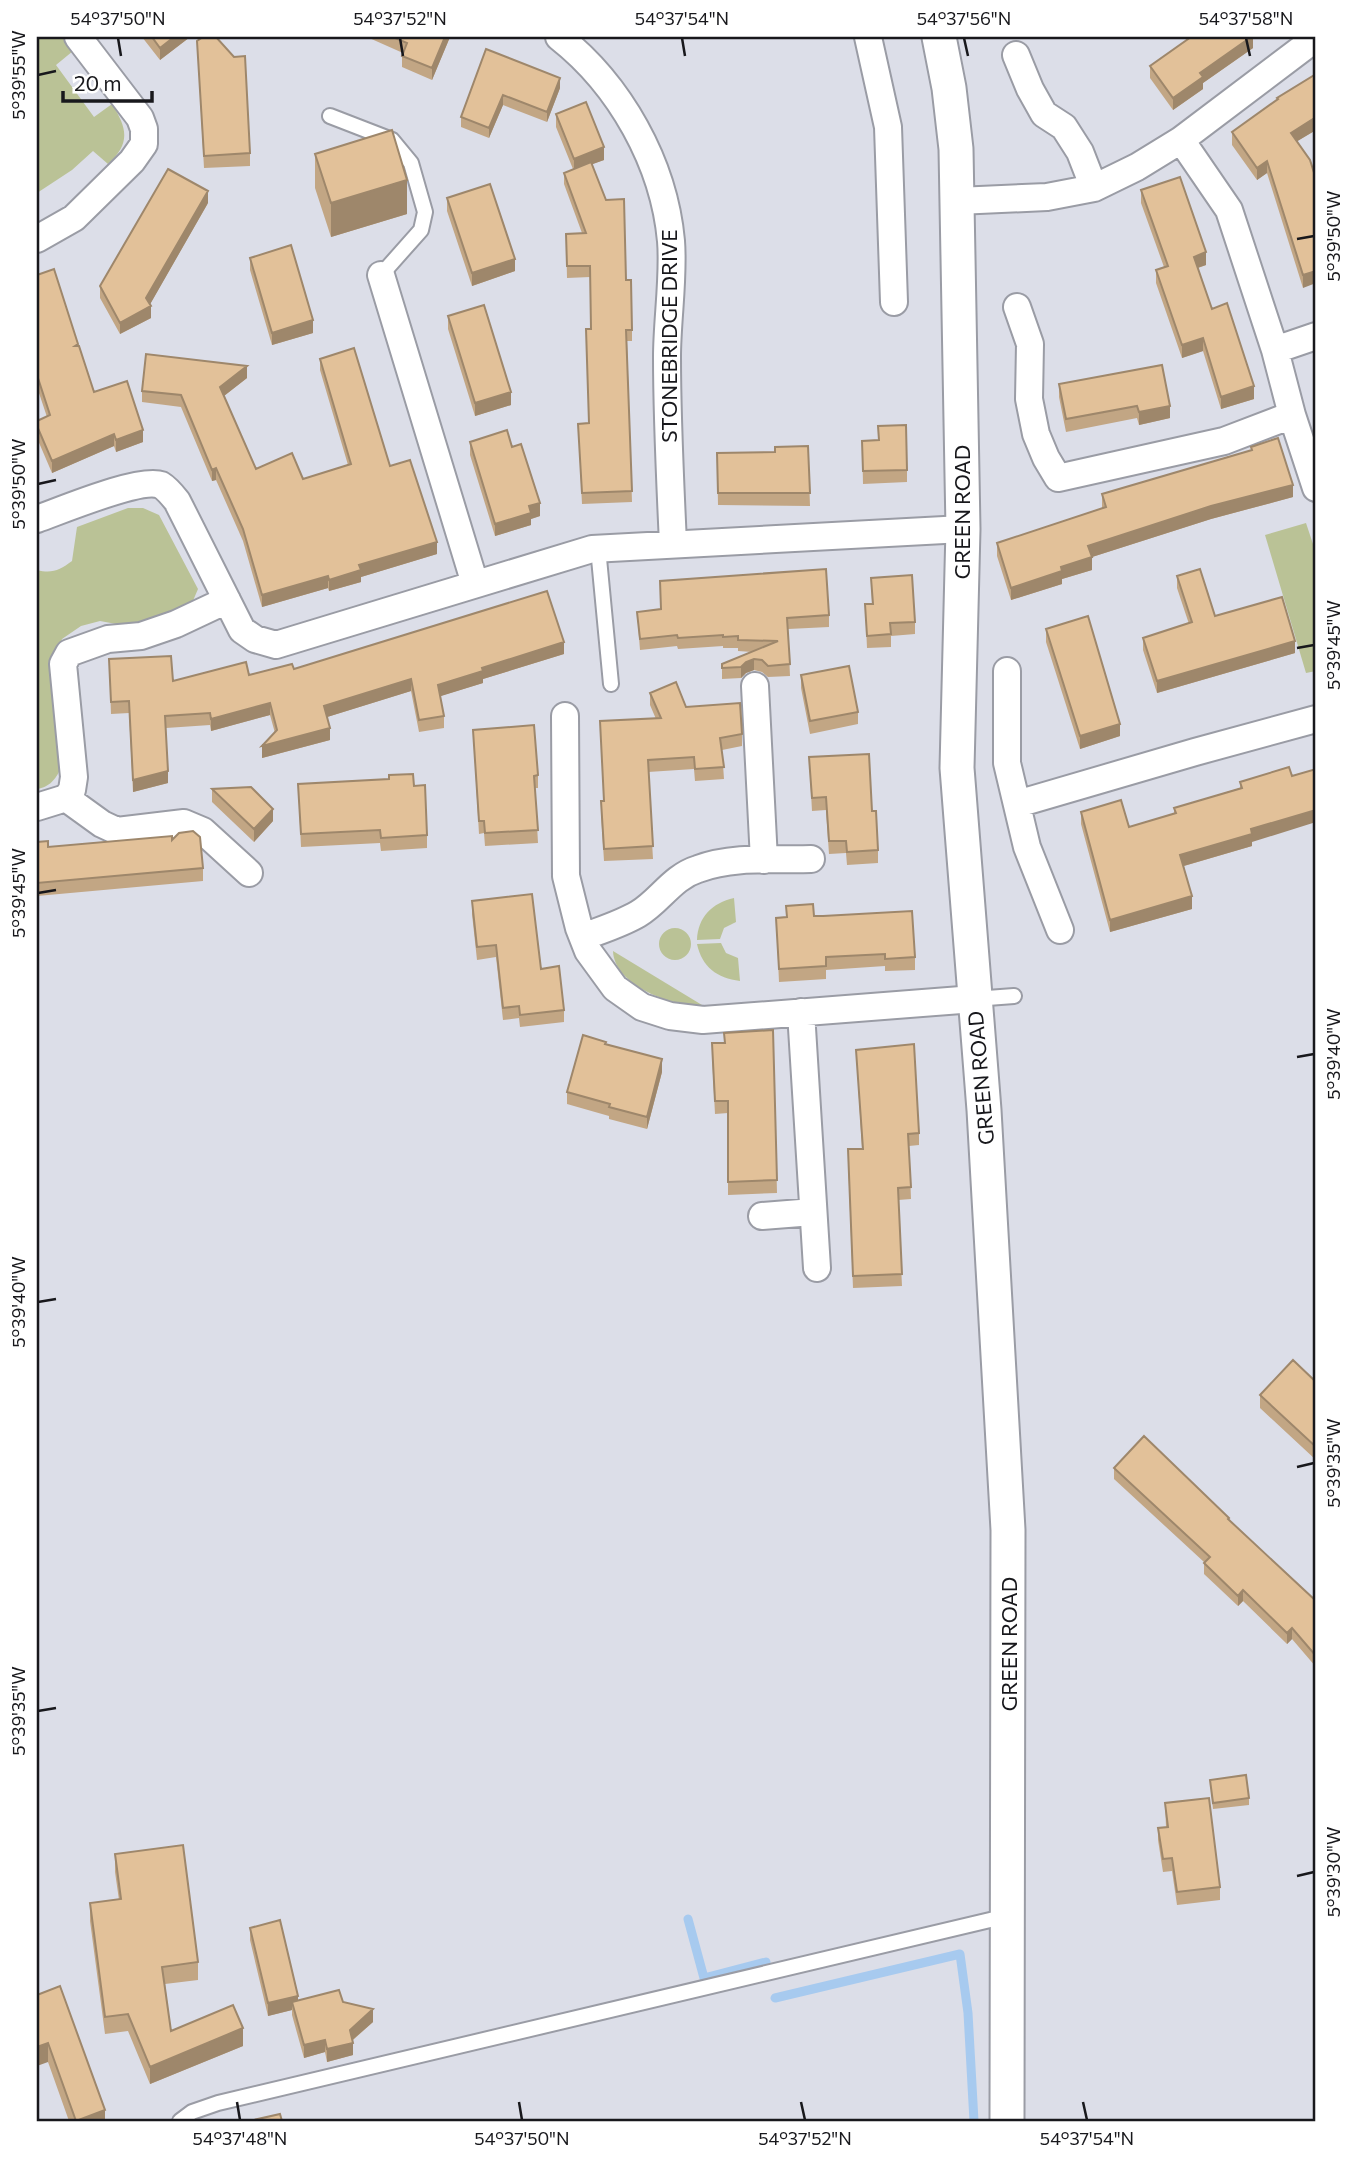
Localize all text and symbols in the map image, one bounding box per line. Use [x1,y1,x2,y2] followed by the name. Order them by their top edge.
[70,7,166,29] text: 54°37'50"N
[353,7,447,29] text: 54°37'52"N
[635,7,729,29] text: 54°37'54"N
[917,7,1011,29] text: 54°37'56"N
[1199,7,1293,29] text: 54°37'58"N
[7,30,29,120] text: 5°39'55"W
[63,60,152,104] scale bar
[74,70,122,95] text: 20 m
[1322,191,1344,281] text: 5°39'50"W
[656,229,681,443] street label: STONEBRIDGE DRIVE
[7,439,29,529] text: 5°39'50"W
[949,445,974,579] street label: GREEN ROAD
[1322,600,1344,690] text: 5°39'45"W
[7,848,29,938] text: 5°39'45"W
[1322,1008,1344,1100] text: 5°39'40"W
[962,1010,998,1146] street label: GREEN ROAD
[7,1256,29,1348] text: 5°39'40"W
[1322,1418,1344,1508] text: 5°39'35"W
[996,1577,1021,1711] street label: GREEN ROAD
[7,1666,29,1756] text: 5°39'35"W
[1322,1827,1344,1917] text: 5°39'30"W
[193,2127,287,2149] text: 54°37'48"N
[474,2127,570,2149] text: 54°37'50"N
[758,2127,852,2149] text: 54°37'52"N
[1040,2127,1134,2149] text: 54°37'54"N

